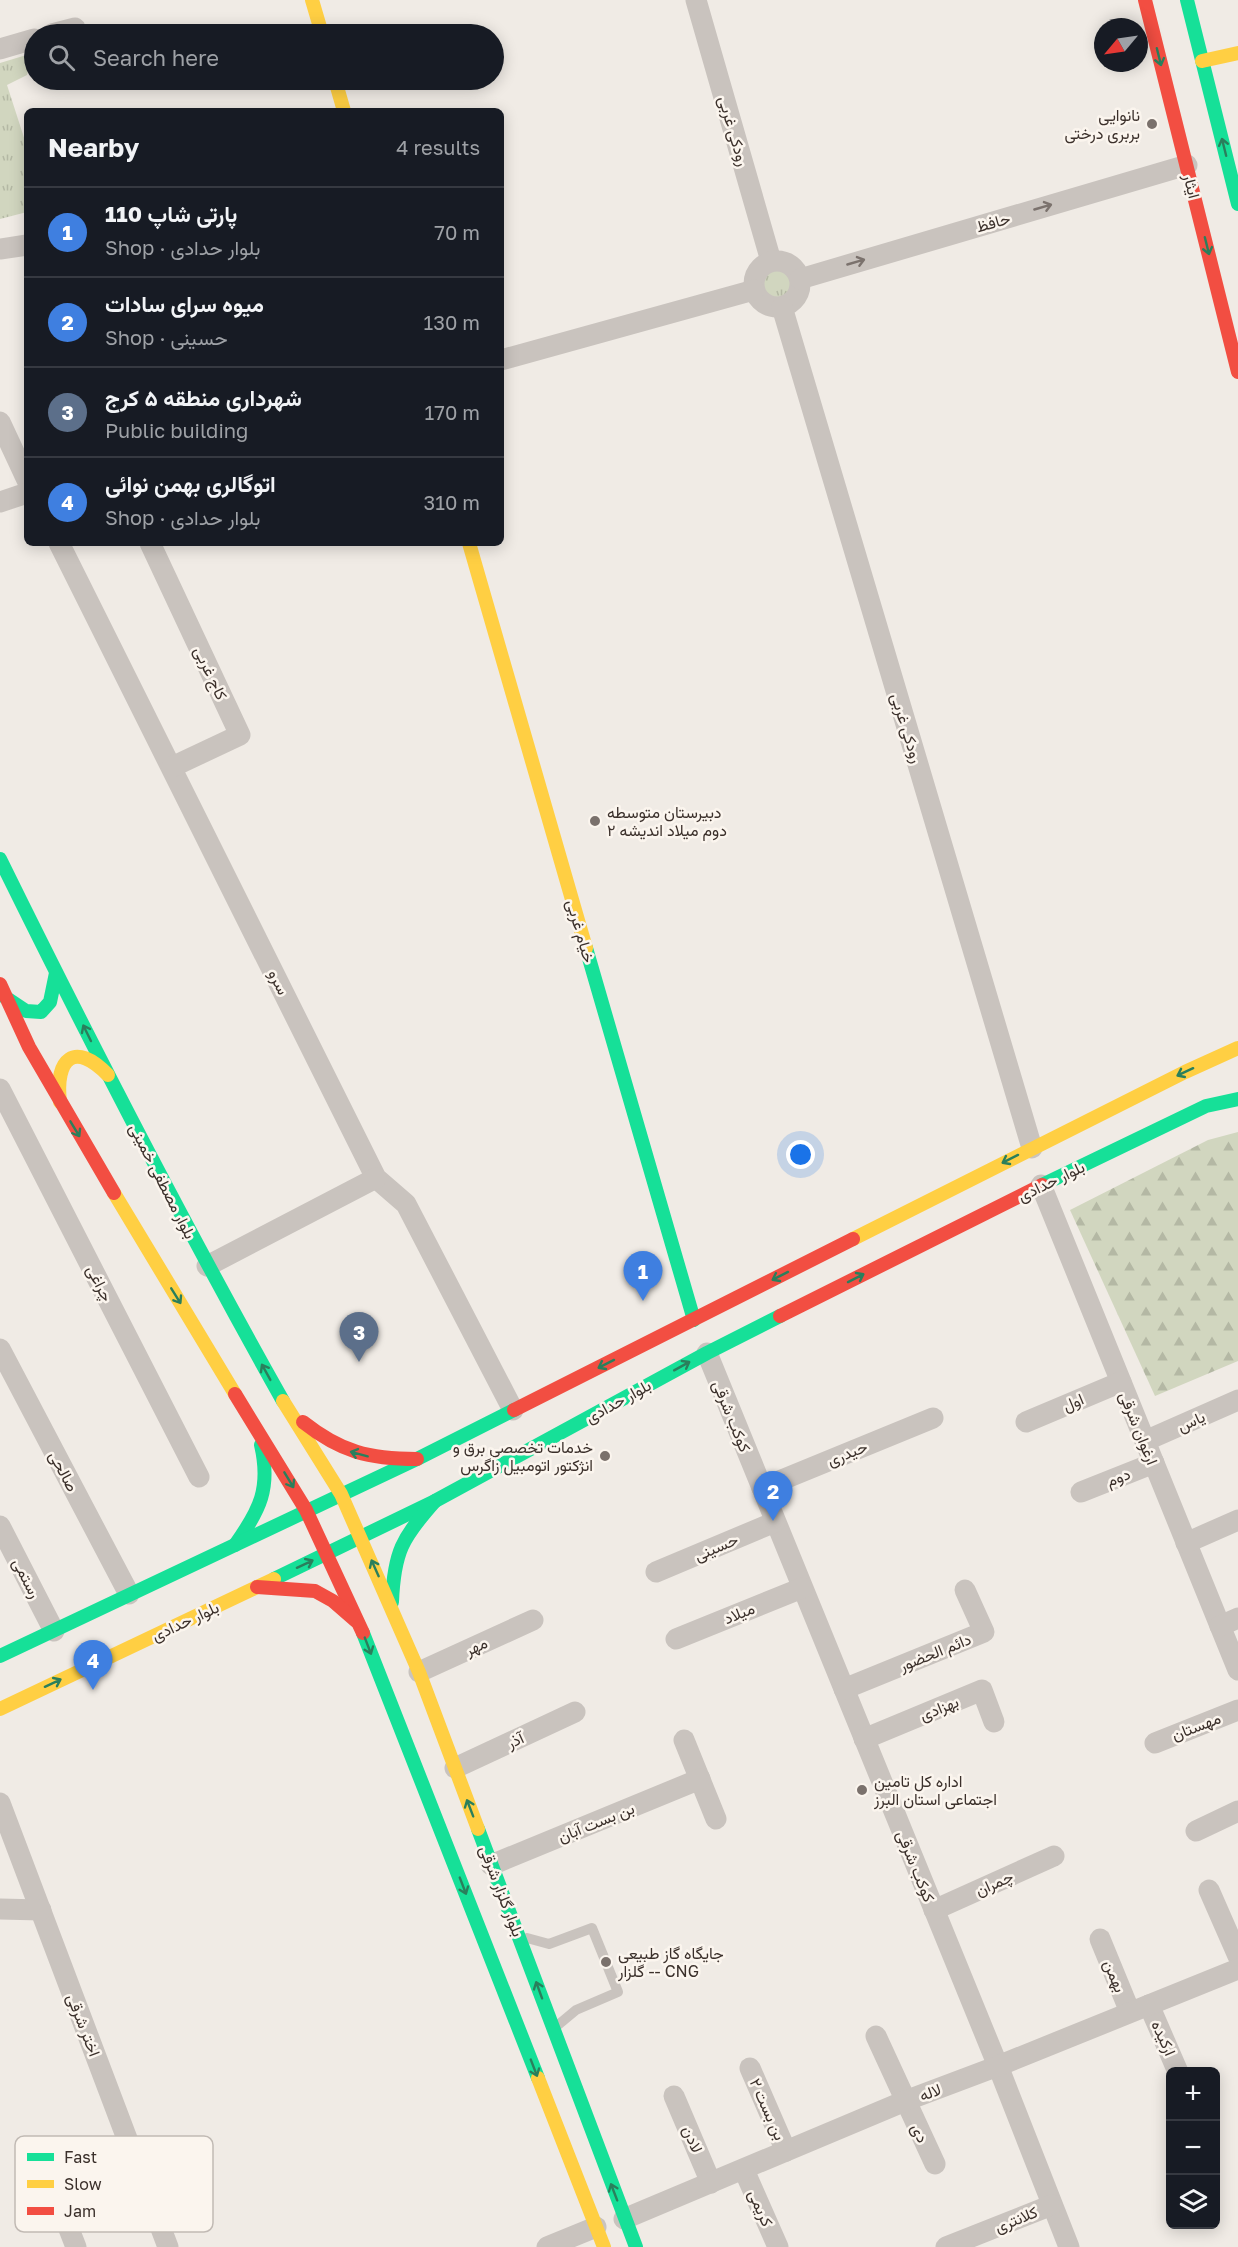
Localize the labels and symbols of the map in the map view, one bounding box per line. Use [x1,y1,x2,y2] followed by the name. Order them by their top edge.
[1094,18,1148,72] north arrow
[1154,47,1166,66] one-way arrow
[713,94,754,169] street label: رودکی غربی
[1065,105,1140,144] place label: نانوایی بربری درختی
[1145,117,1159,131] marker: نانوایی بربری درختی
[1217,138,1229,157] one-way arrow
[1178,171,1205,201] street label: ایثار
[1033,201,1052,212] one-way arrow
[974,208,1013,236] street label: حافظ
[1201,236,1213,255] one-way arrow
[846,256,865,267] one-way arrow
[188,643,232,704] street label: کاج غربی
[886,691,927,766] street label: رودکی غربی
[607,802,727,841] place label: دبیرستان متوسطه دوم میلاد اندیشه ۲
[588,814,602,828] marker: دبیرستان متوسطه دوم میلاد اندیشه ۲
[561,897,600,966] street label: خیام غربی
[263,966,294,998] street label: سرو
[81,1024,93,1042] one-way arrow
[1176,1067,1194,1079] one-way arrow
[70,1120,82,1137] one-way arrow
[124,1120,201,1243] street label: بلوار مصطفی خمینی
[786,1140,815,1169] your location
[1002,1154,1020,1166] one-way arrow
[1014,1156,1088,1207] street label: بلوار حدادی
[624,1252,662,1301] pin: 1
[81,1261,118,1306] street label: چراغی
[772,1271,790,1282] one-way arrow
[847,1272,864,1284] one-way arrow
[170,1287,182,1304] one-way arrow
[340,1312,378,1362] pin: 3
[597,1358,615,1370] one-way arrow
[673,1360,690,1372] one-way arrow
[260,1364,271,1382] one-way arrow
[582,1375,655,1428] street label: بلوار حدادی
[708,1377,755,1455] street label: کوکب شرقی
[1114,1388,1163,1468] street label: ارغوان شرقی
[1059,1389,1087,1416] street label: اول
[1174,1406,1208,1437] street label: یاس
[824,1436,871,1471] street label: حیدری
[453,1437,593,1476] place label: خدمات تخصصی برق و انژکتور اتومبیل زاگرس
[44,1447,83,1495] street label: صالحی
[350,1448,369,1459] one-way arrow
[598,1449,612,1463] marker: خدمات تخصصی برق و انژکتور اتومبیل زاگرس
[1103,1463,1133,1492] street label: دوم
[283,1471,295,1488] one-way arrow
[754,1472,792,1521] pin: 2
[691,1529,742,1566] street label: حسینی
[8,1555,46,1602] street label: رستمی
[296,1558,314,1570] one-way arrow
[368,1559,379,1577] one-way arrow
[148,1597,222,1646] street label: بلوار حدادی
[721,1598,757,1628] street label: میلاد
[895,1628,974,1677] street label: دائم الحضور
[461,1632,491,1661] street label: مهر
[363,1636,374,1655] one-way arrow
[74,1640,112,1690] pin: 4
[43,1677,61,1689] one-way arrow
[917,1691,962,1726] street label: بهزادی
[1169,1707,1224,1745] street label: مهستان
[502,1727,528,1754] street label: آذر
[873,1771,997,1810] place label: اداره کل تامین اجتماعی استان البرز
[855,1783,869,1797] marker: اداره کل تامین اجتماعی استان البرز
[555,1798,638,1847] street label: بن بست آبان
[464,1799,475,1818] one-way arrow
[892,1827,939,1905] street label: کوکب شرقی
[475,1843,529,1940] street label: بلوار گلزار شرقی
[972,1866,1017,1902] street label: چمران
[458,1876,469,1895] one-way arrow
[617,1943,724,1982] place label: جایگاه گاز طبیعی گلزار -- CNG
[599,1955,613,1969] marker: جایگاه گاز طبیعی گلزار -- CNG
[1099,1957,1131,1996] street label: بهمن
[532,1981,543,2000] one-way arrow
[62,1991,105,2060] street label: اختر شرقی
[1147,2017,1181,2059] street label: ارکیده
[529,2058,540,2076] one-way arrow
[745,2075,791,2143] street label: بن بست ۲
[916,2079,944,2105] street label: لاله
[906,2120,933,2146] street label: دی
[678,2122,708,2156] street label: لادن
[15,2136,213,2232] legend
[64,2147,97,2167] text: Fast
[64,2174,102,2194] text: Slow
[608,2184,619,2202] one-way arrow
[743,2187,778,2230] street label: کریمی
[64,2201,96,2221] text: Jam
[992,2201,1041,2238] street label: کلانتری

